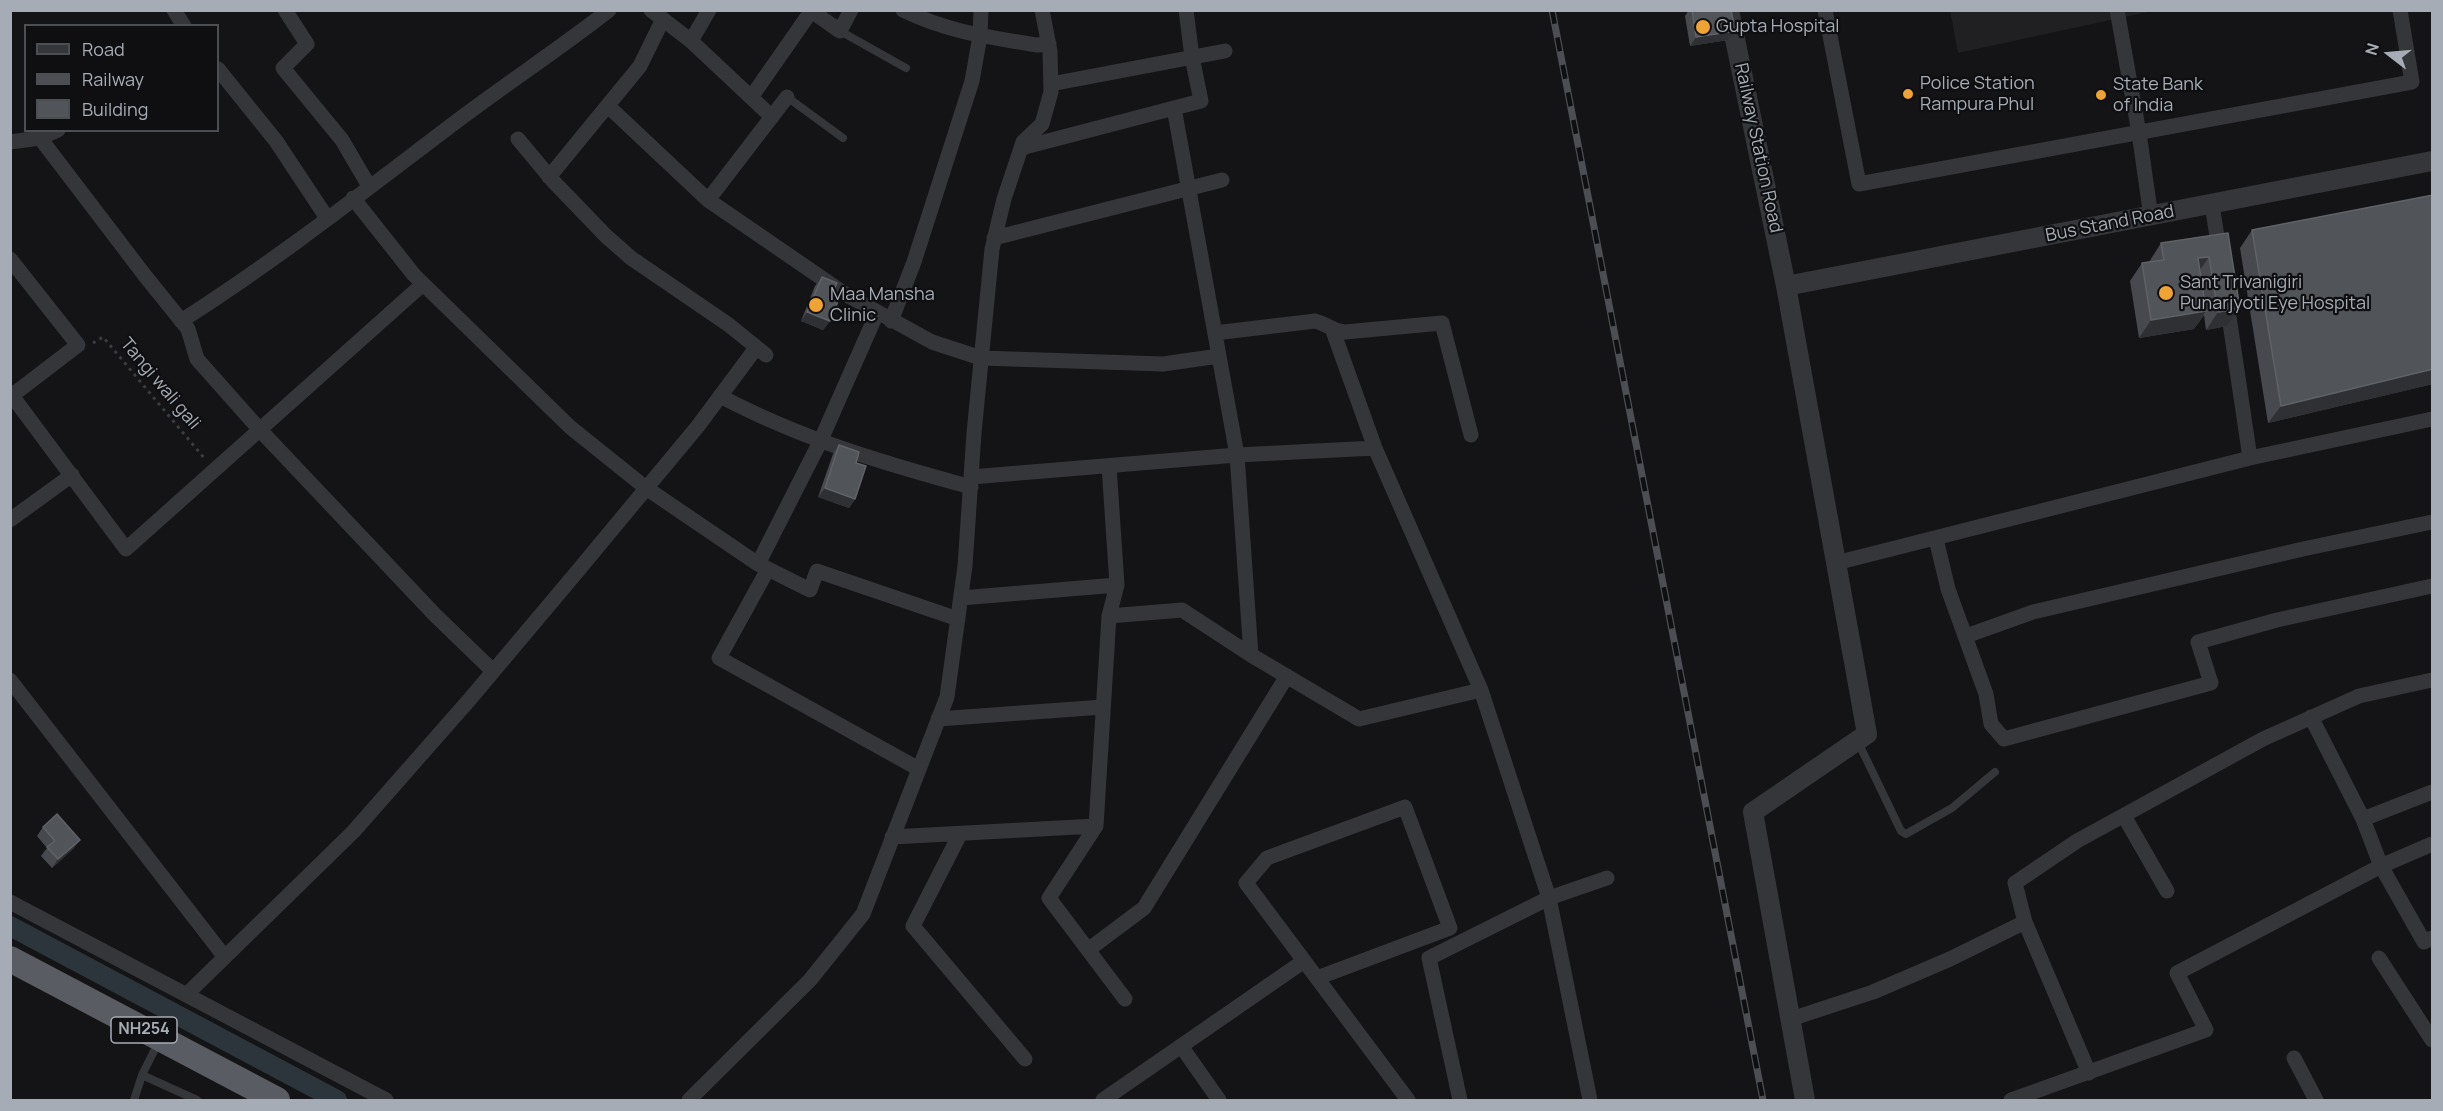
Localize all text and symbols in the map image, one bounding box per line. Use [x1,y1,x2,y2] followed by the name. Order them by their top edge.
[1716,16,1839,38] place label: Gupta Hospital
[1694,18,1712,36] marker: Gupta Hospital
[24,24,219,132] legend
[2359,24,2419,84] north arrow
[82,37,125,61] text: Road
[2360,40,2384,58] text: N
[1729,61,1787,235] street label: Railway Station Road
[82,67,144,91] text: Railway
[1920,73,2035,116] place label: Police Station Rampura Phul
[2113,74,2203,116] place label: State Bank of India
[1901,87,1915,101] marker: Police Station Rampura Phul
[2094,88,2108,102] marker: State Bank of India
[82,97,148,121] text: Building
[2044,201,2176,247] street label: Bus Stand Road
[2180,272,2370,314] place label: Sant Trivanigiri Punarjyoti Eye Hospital
[830,284,935,326] place label: Maa Mansha Clinic
[2157,284,2175,302] marker: Sant Trivanigiri Punarjyoti Eye Hospital
[807,296,825,314] marker: Maa Mansha Clinic
[115,334,205,434] street label: Tangi wali gali
[111,1017,177,1043] road number: NH254

